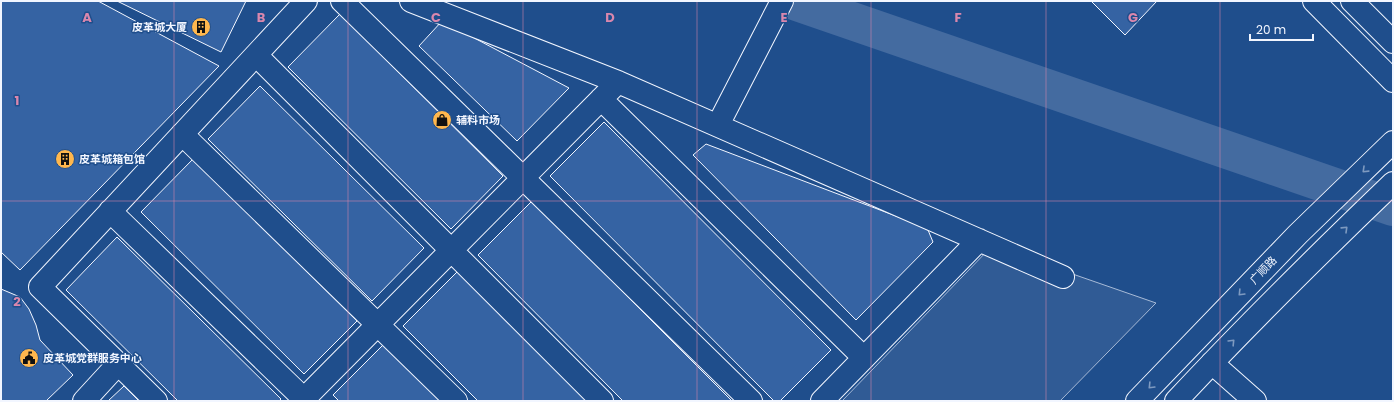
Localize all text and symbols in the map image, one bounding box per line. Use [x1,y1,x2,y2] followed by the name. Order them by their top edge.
[82,8,92,27] text: A
[257,8,266,27] text: B
[431,8,441,27] text: C
[605,8,615,27] text: D
[780,8,788,27] text: E
[954,8,962,27] text: F
[1128,8,1138,27] text: G
[190,16,212,38] building icon: 皮革城大厦
[1250,16,1313,42] scale bar
[132,19,187,35] place label: 皮革城大厦
[1256,21,1286,38] text: 20 m
[15,91,19,110] text: 1
[431,109,453,131] shop icon: 辅料市场
[456,112,500,128] place label: 辅料市场
[54,148,76,170] building icon: 皮革城箱包馆
[79,151,145,167] place label: 皮革城箱包馆
[1362,165,1370,172] one-way arrow
[1340,226,1348,234] one-way arrow
[1246,253,1280,287] street label: 广顺路
[1238,288,1246,296] one-way arrow
[13,292,21,311] text: 2
[1227,339,1235,347] one-way arrow
[18,347,40,369] public building icon: 皮革城党群服务中心
[43,350,142,366] place label: 皮革城党群服务中心
[1148,381,1156,389] one-way arrow

